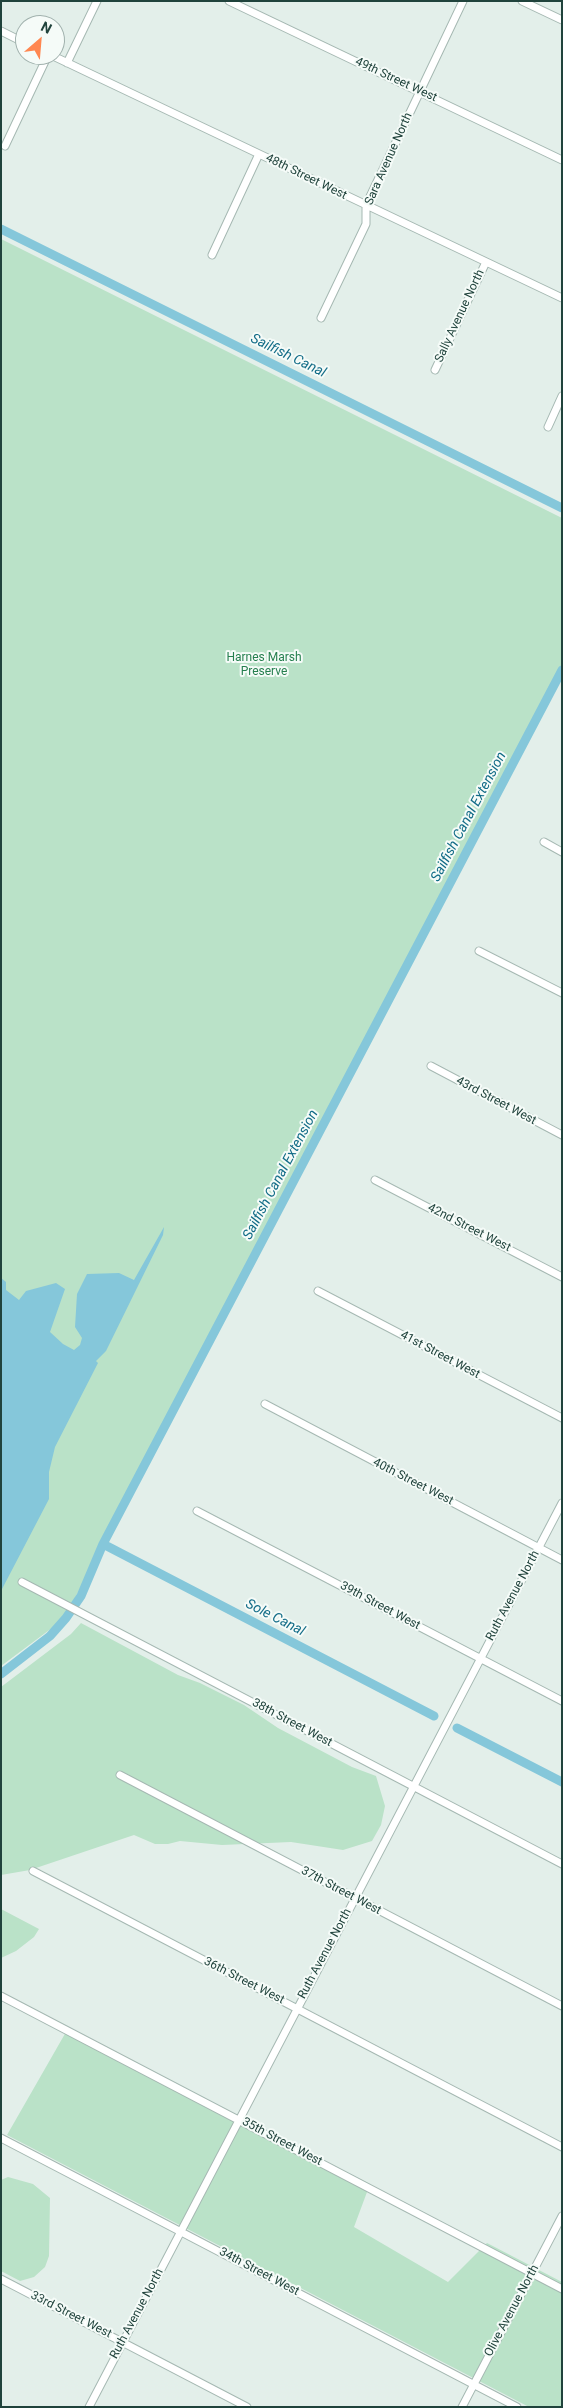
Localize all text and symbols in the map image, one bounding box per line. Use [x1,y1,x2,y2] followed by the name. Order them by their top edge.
[15,15,65,65] north arrow
[38,18,54,37] text: N
[353,55,439,105] street label: 49th Street West
[362,111,416,207] street label: Sara Avenue North
[263,151,349,203] street label: 48th Street West
[432,267,488,365] street label: Sally Avenue North
[247,330,329,382] water label: Sailfish Canal
[226,651,302,679] park label: Harnes Marsh Preserve
[428,749,510,885] water label: Sailfish Canal Extension
[453,1074,539,1128] street label: 43rd Street West
[240,1107,322,1243] water label: Sailfish Canal Extension
[425,1201,513,1255] street label: 42nd Street West
[398,1328,482,1382] street label: 41st Street West
[370,1455,456,1509] street label: 40th Street West
[483,1548,543,1644] street label: Ruth Avenue North
[338,1579,422,1633] street label: 39th Street West
[243,1596,307,1640] water label: Sole Canal
[250,1696,334,1750] street label: 38th Street West
[299,1864,383,1918] street label: 37th Street West
[295,1906,355,2002] street label: Ruth Avenue North
[201,1954,287,2008] street label: 36th Street West
[240,2115,324,2169] street label: 35th Street West
[217,2245,301,2299] street label: 34th Street West
[482,2263,542,2359] street label: Olive Avenue North
[107,2266,167,2362] street label: Ruth Avenue North
[28,2288,114,2342] street label: 33rd Street West

